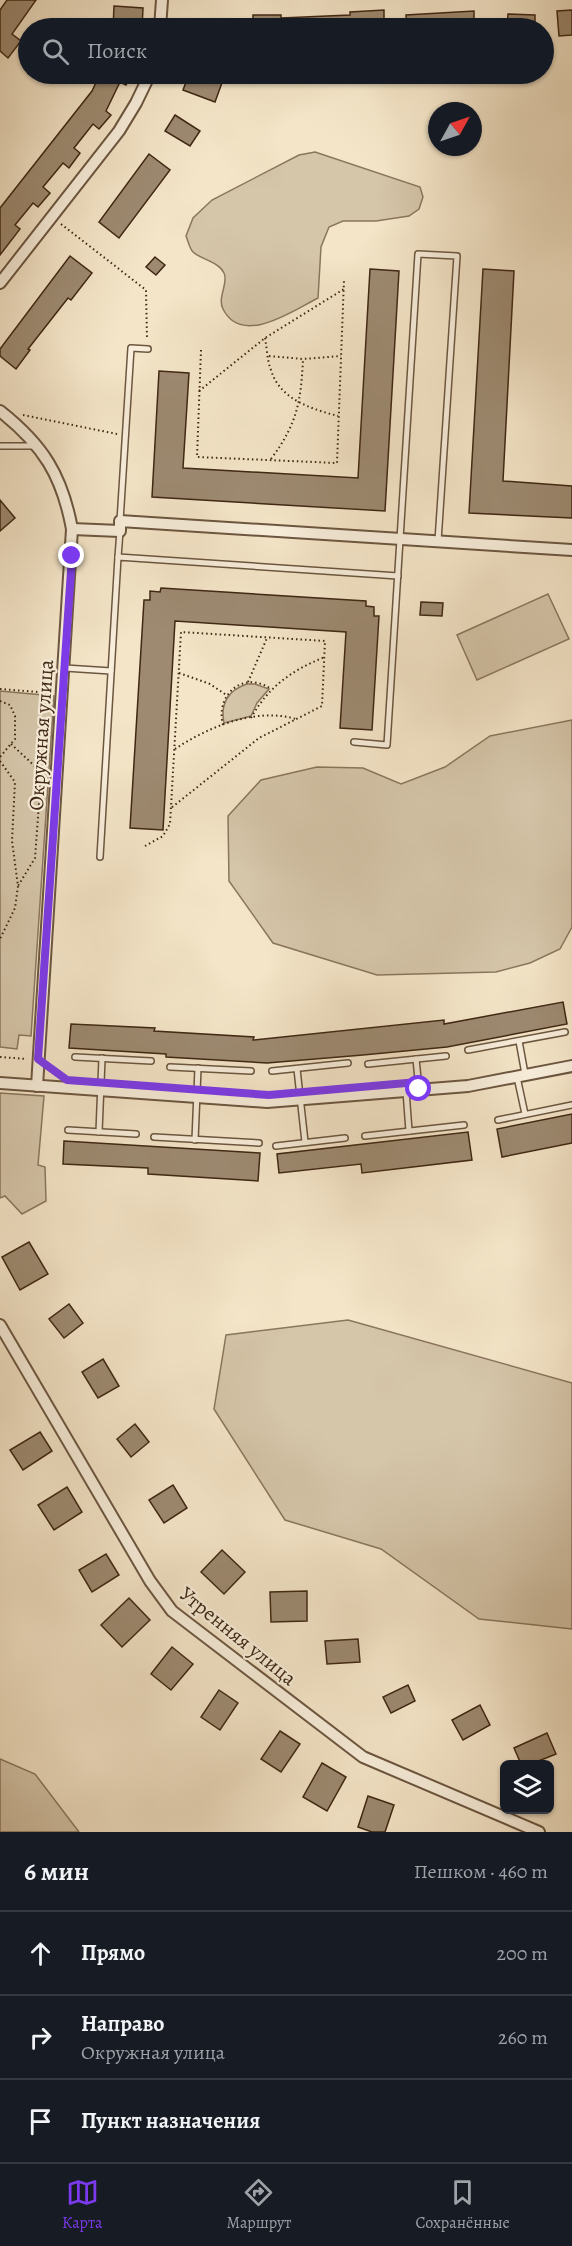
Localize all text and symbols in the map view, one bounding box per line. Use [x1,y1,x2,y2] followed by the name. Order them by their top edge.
[18,18,554,84] search box
[39,35,72,68] icon: search
[87,36,147,66] text: Поиск
[428,102,482,156] north arrow
[58,542,84,568] route end
[22,658,60,811] street label: Окружная улица
[405,1075,431,1101] route start
[173,1580,303,1692] street label: Утренняя улица
[500,1760,554,1814] map controls
[500,1760,554,1814] button: layers
[24,1854,89,1889] text: 6 мин
[414,1858,548,1885] text: Пешком · 460 m
[24,1937,57,1970] icon: ahead
[81,1938,145,1968] text: Прямо
[497,1940,548,1967] text: 200 m
[81,2009,164,2039] text: Направо
[24,2021,57,2054] icon: right
[498,2024,548,2051] text: 260 m
[81,2039,225,2066] text: Окружная улица
[24,2105,57,2138] icon: arrive
[81,2106,260,2136] text: Пункт назначения
[62,2176,102,2234] tab: Карта
[227,2176,291,2234] tab: Маршрут
[416,2176,510,2234] tab: Сохранённые

